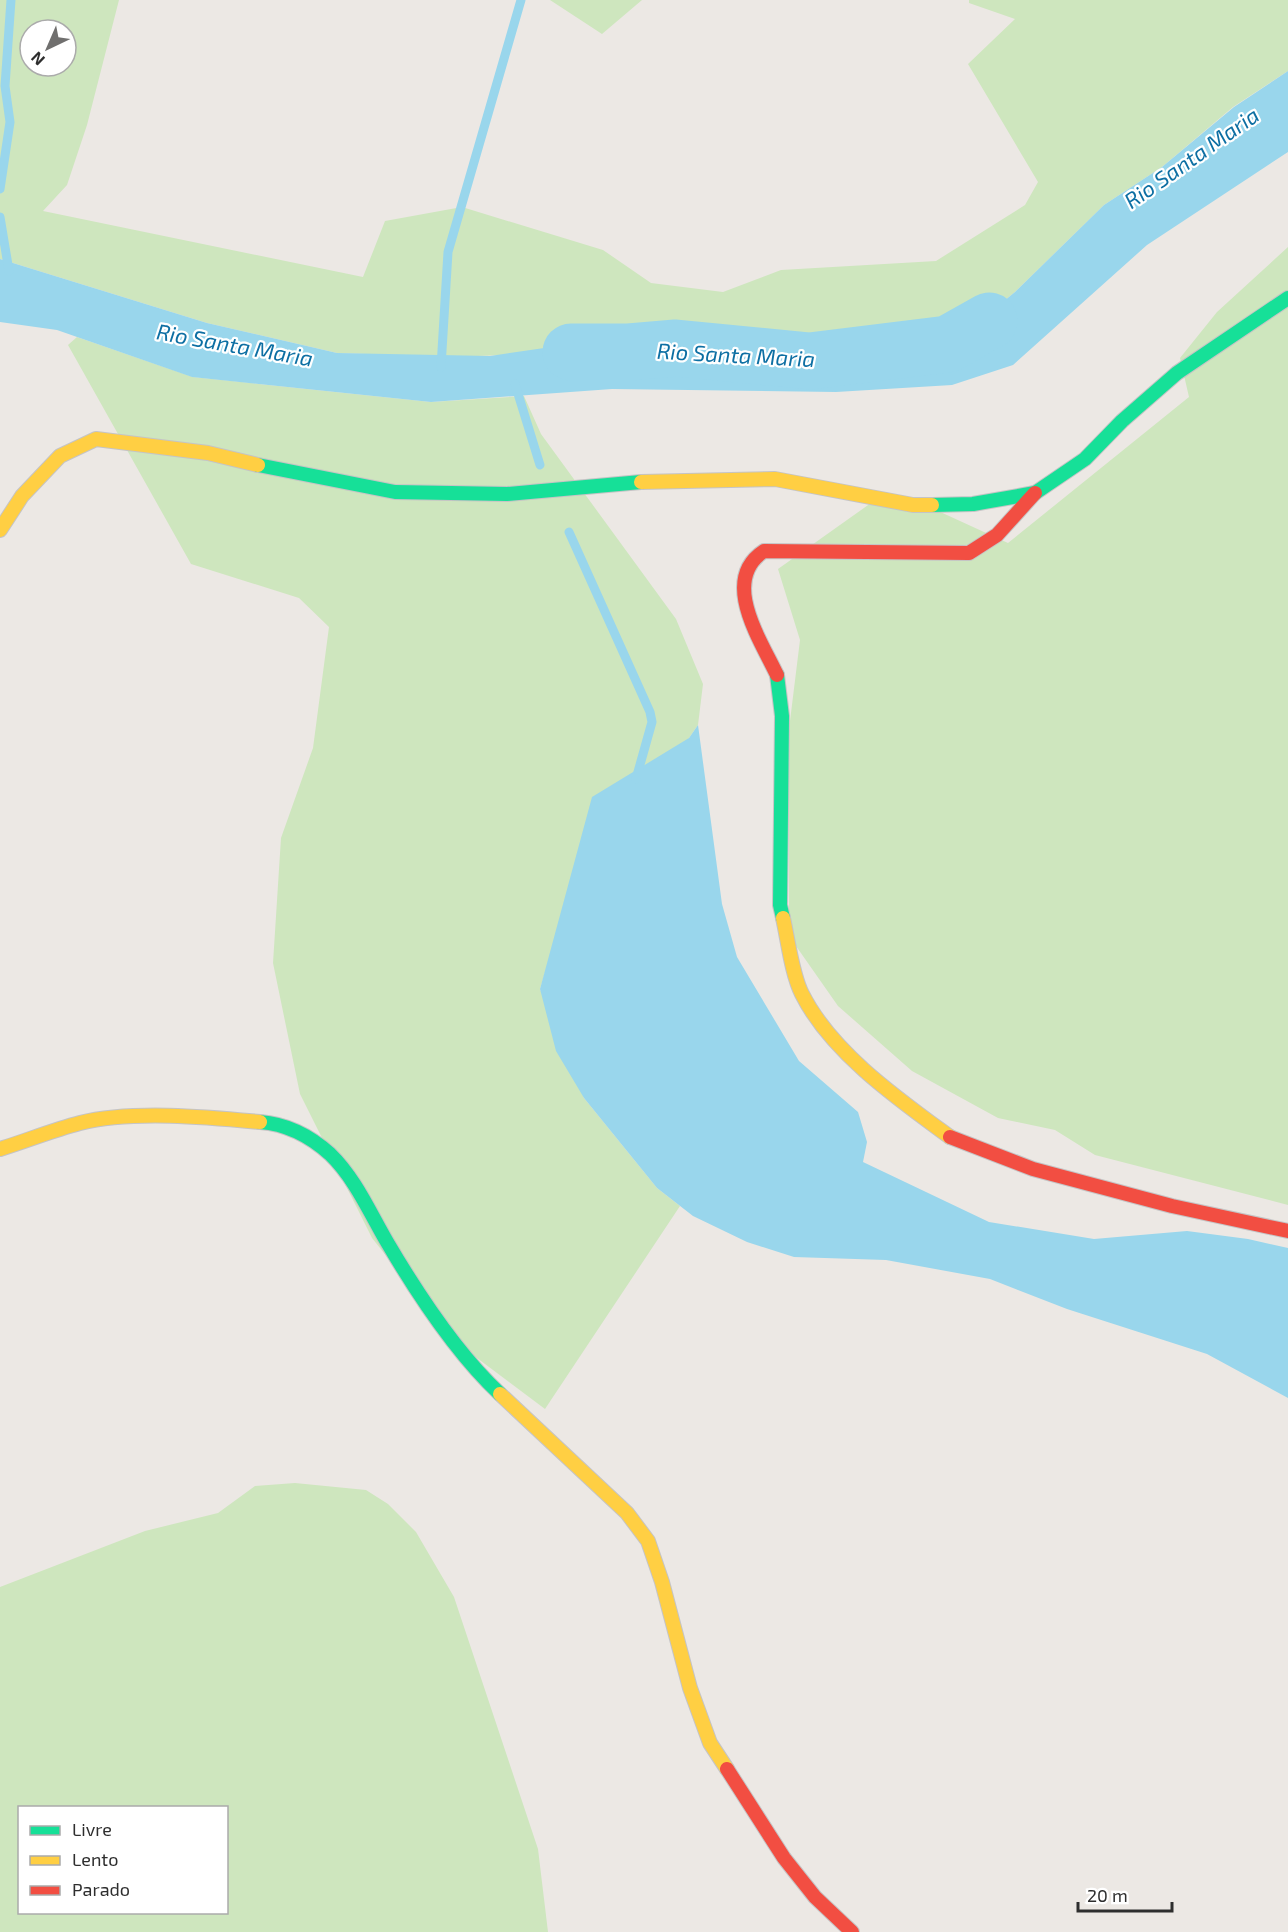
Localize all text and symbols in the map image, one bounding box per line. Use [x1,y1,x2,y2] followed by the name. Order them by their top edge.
[18,18,78,78] north arrow
[26,48,48,70] text: N
[1119,101,1263,213] water label: Rio Santa Maria
[155,317,315,371] water label: Rio Santa Maria
[656,337,816,371] water label: Rio Santa Maria
[18,1806,228,1914] legend
[72,1818,112,1840] text: Livre
[72,1848,118,1870] text: Lento
[1078,1875,1172,1913] scale bar
[72,1878,130,1900] text: Parado
[1087,1884,1128,1906] text: 20 m

